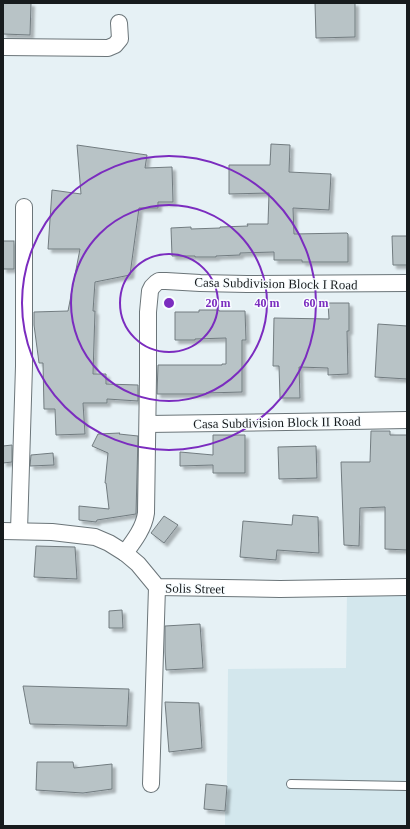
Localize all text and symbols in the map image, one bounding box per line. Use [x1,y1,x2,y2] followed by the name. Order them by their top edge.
[194,275,358,292] street label: Casa Subdivision Block I Road
[162,296,176,310] centre of rings
[206,296,231,310] text: 20 m
[255,296,280,310] text: 40 m
[304,296,329,310] text: 60 m
[193,414,361,431] street label: Casa Subdivision Block II Road
[165,580,225,597] street label: Solis Street

